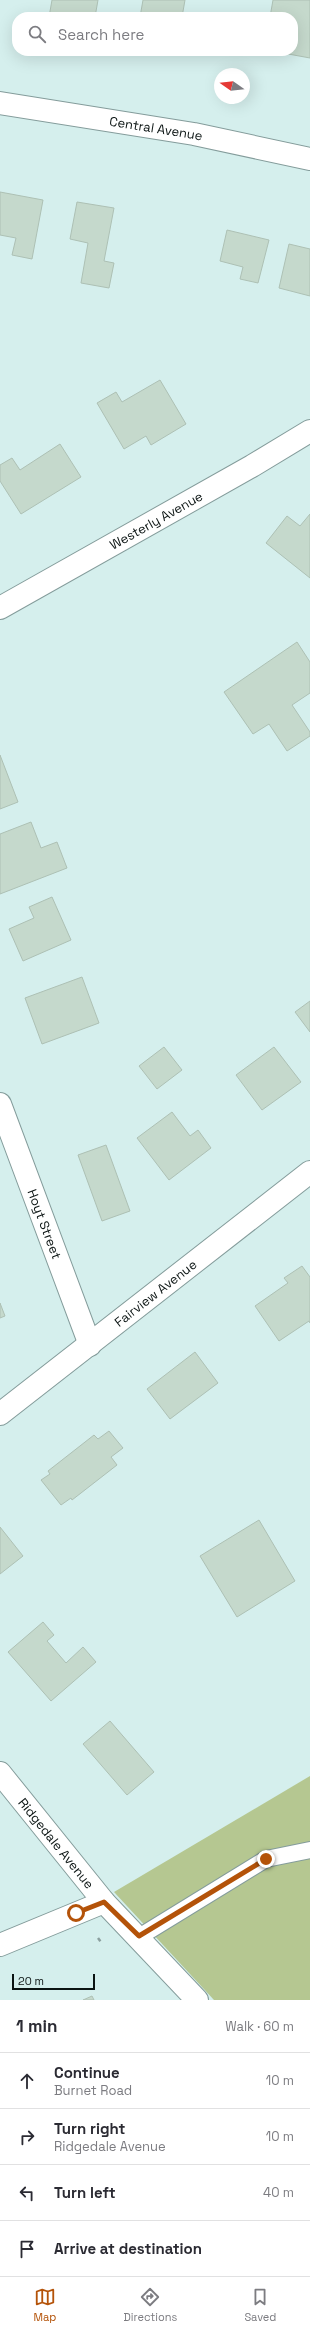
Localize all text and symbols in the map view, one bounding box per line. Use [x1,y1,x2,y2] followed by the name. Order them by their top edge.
[12,12,298,56] search box
[26,23,48,45] icon: search
[58,25,144,44] text: Search here
[214,68,250,104] north arrow
[108,112,204,144] street label: Central Avenue
[106,487,206,553] street label: Westerly Avenue
[24,1186,66,1261] street label: Hoyt Street
[111,1255,200,1330] street label: Fairview Avenue
[15,1794,98,1892] street label: Ridgedale Avenue
[257,1850,275,1868] route end
[67,1904,85,1922] route start
[12,1972,95,1991] scale bar
[18,1974,44,1988] text: 20 m
[16,2015,58,2037] text: 1 min
[225,2018,294,2035] text: Walk · 60 m
[54,2063,120,2082] text: Continue
[16,2070,38,2092] icon: ahead
[266,2072,294,2089] text: 10 m
[54,2082,132,2099] text: Burnet Road
[54,2119,125,2138] text: Turn right
[16,2126,38,2148] icon: right
[266,2128,294,2145] text: 10 m
[54,2138,166,2155] text: Ridgedale Avenue
[16,2182,38,2204] icon: left
[54,2183,116,2202] text: Turn left
[263,2184,294,2201] text: 40 m
[16,2238,38,2260] icon: arrive
[54,2239,202,2258] text: Arrive at destination
[34,2286,56,2324] tab: Map
[123,2286,177,2324] tab: Directions
[244,2286,276,2324] tab: Saved

